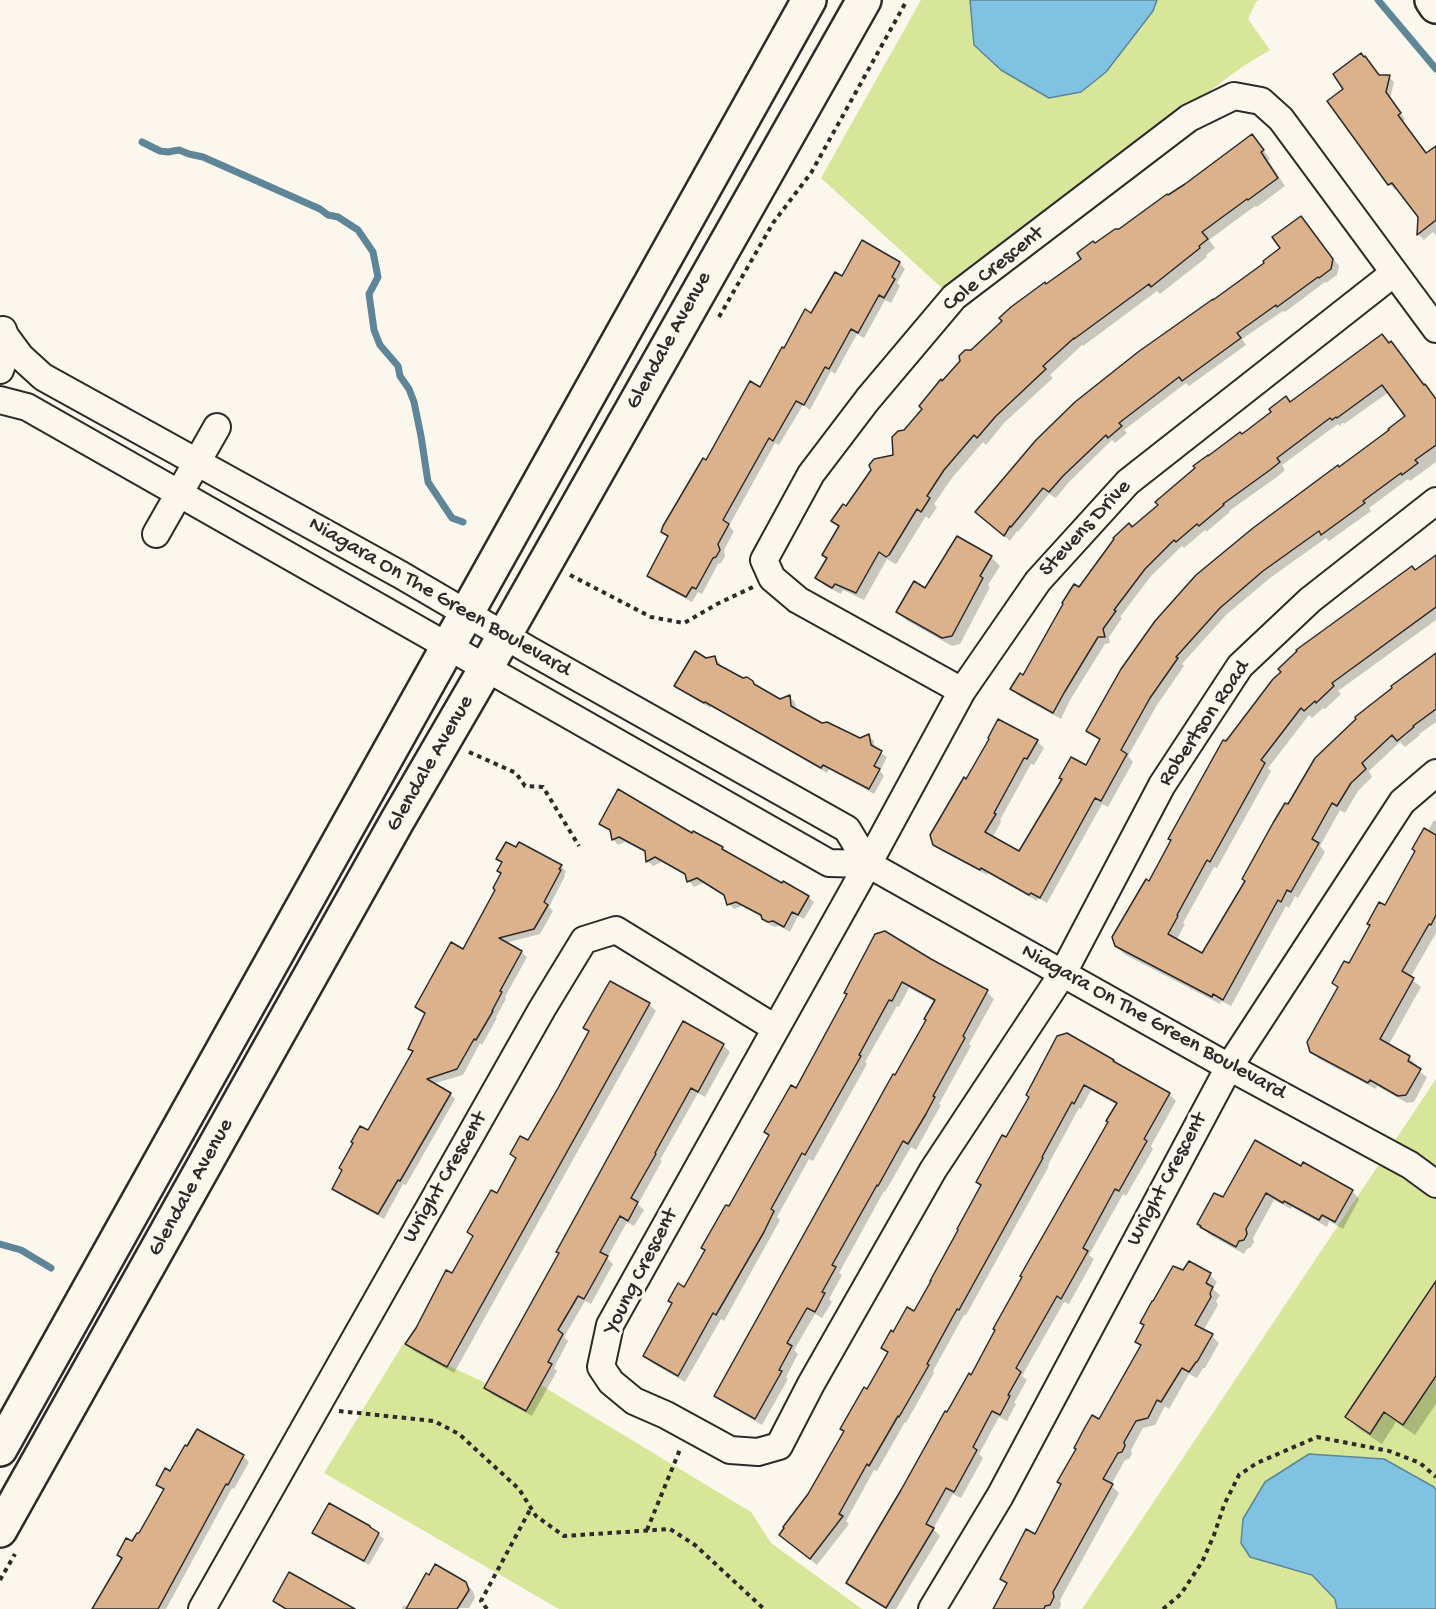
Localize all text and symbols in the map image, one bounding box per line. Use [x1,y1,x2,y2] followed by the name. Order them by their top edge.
[938,221,1050,319] street label: Cole Crescent
[621,268,719,414] street label: Glendale Avenue
[1034,475,1138,583] street label: Stevens Drive
[303,512,575,684] street label: Niagara On The Green Boulevard
[1153,656,1257,792] street label: Robertson Road
[381,691,481,837] street label: Glendale Avenue
[1016,939,1290,1107] street label: Niagara On The Green Boulevard
[398,1108,494,1248] street label: Wright Crescent
[1122,1109,1214,1251] street label: Wright Crescent
[143,1115,241,1261] street label: Glendale Avenue
[599,1205,685,1339] street label: Young Crescent

